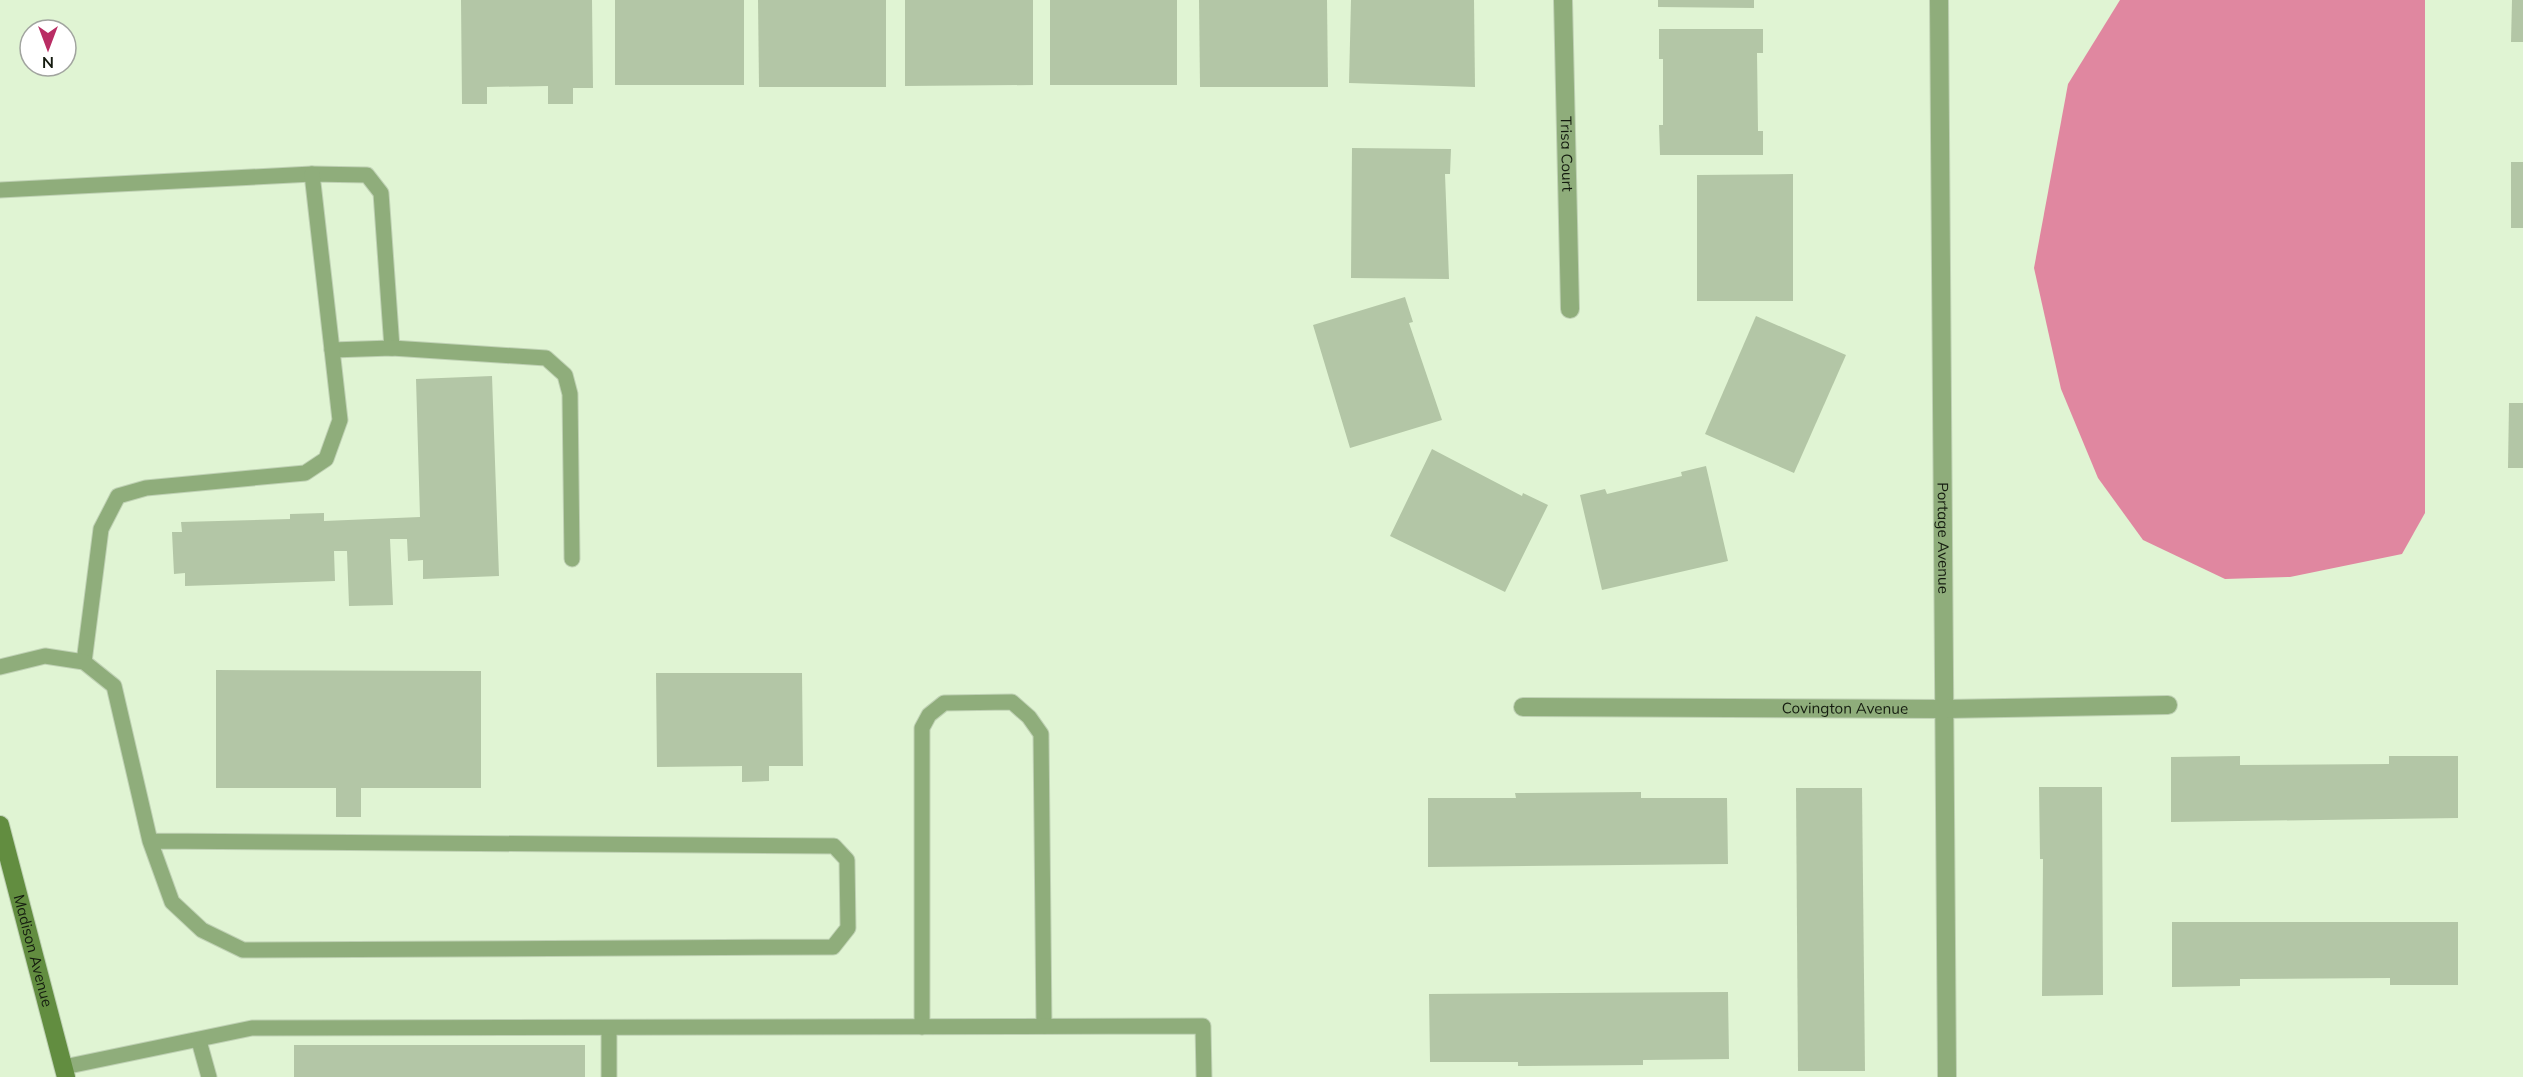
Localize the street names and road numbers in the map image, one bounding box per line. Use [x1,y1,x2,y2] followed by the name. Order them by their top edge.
[1557,116,1577,192] street label: Trisa Court
[1934,482,1953,594] street label: Portage Avenue
[1782,698,1908,718] street label: Covington Avenue
[10,892,57,1009] street label: Madison Avenue

